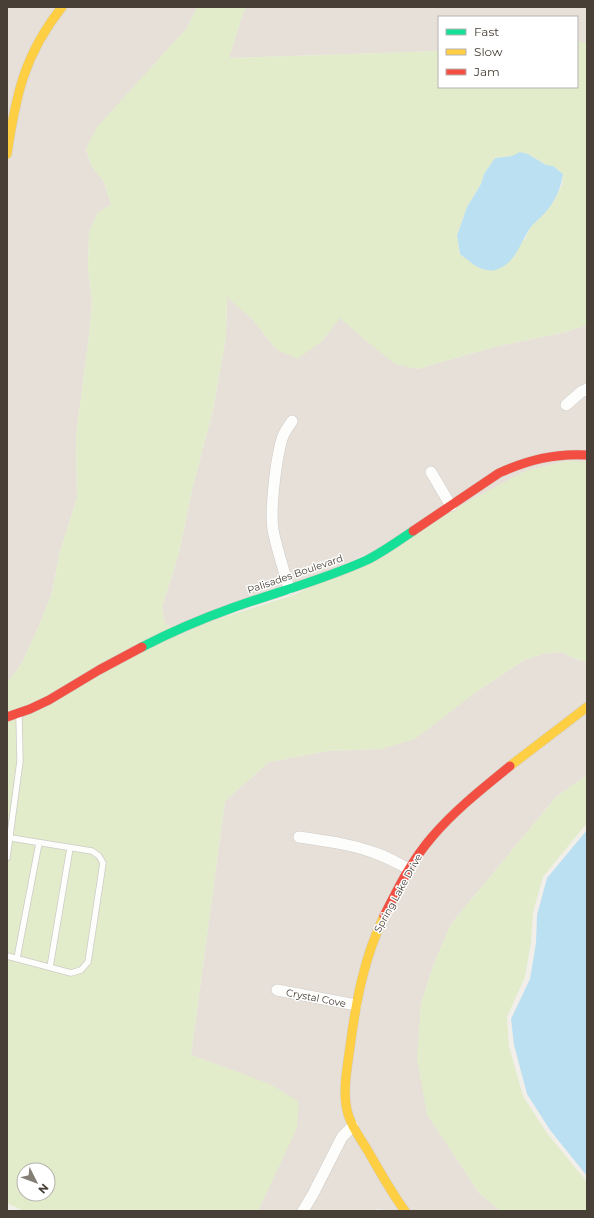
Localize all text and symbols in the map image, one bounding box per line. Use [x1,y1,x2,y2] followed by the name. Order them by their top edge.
[438,16,578,88] legend
[474,24,499,39] text: Fast
[474,44,503,59] text: Slow
[473,64,500,79] text: Jam
[245,552,345,596] street label: Palisades Boulevard
[371,851,425,935] street label: Spring Lake Drive
[285,986,347,1010] street label: Crystal Cove
[16,1162,56,1202] north arrow
[35,1181,52,1197] text: N

